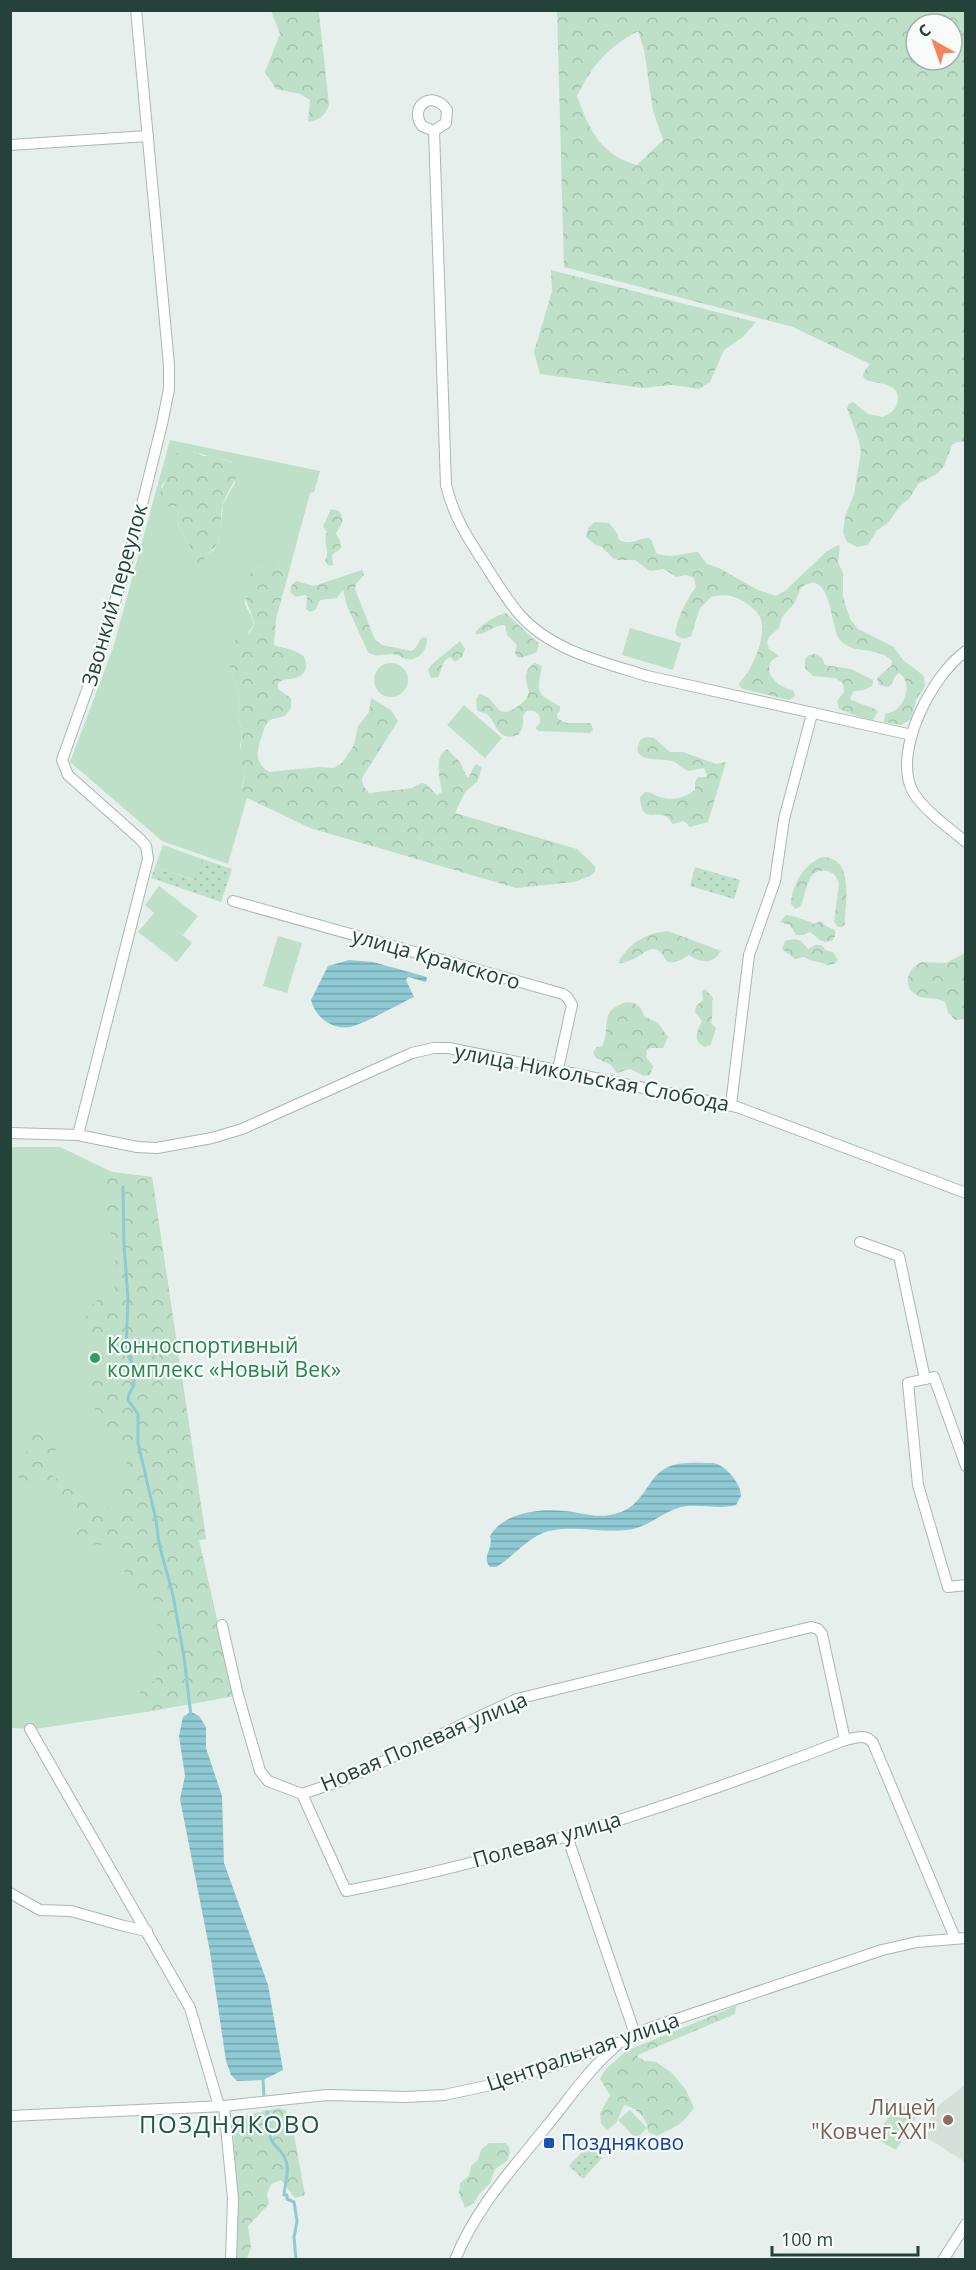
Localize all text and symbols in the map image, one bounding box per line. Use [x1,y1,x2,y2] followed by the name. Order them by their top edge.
[904,12,964,72] north arrow
[913,19,935,42] text: С
[75,500,154,689] street label: Звонкий переулок
[349,921,524,995] street label: улица Крамского
[452,1037,732,1117] street label: улица Никольская Слобода
[107,1331,341,1383] place label: Конноспортивный комплекс «Новый Век»
[88,1351,102,1365] marker: Конноспортивный комплекс «Новый Век»
[316,1685,531,1797] street label: Новая Полевая улица
[469,1804,624,1874] street label: Полевая улица
[483,2005,683,2097] street label: Центральная улица
[811,2093,936,2145] place label: Лицей "Ковчег-XXI"
[139,2107,321,2140] district label: ПОЗДНЯКОВО
[941,2113,955,2127] marker: Лицей "Ковчег-XXI"
[561,2128,684,2156] place label: Поздняково
[542,2136,556,2150] marker: Поздняково
[772,2219,918,2257] scale bar
[781,2227,833,2251] text: 100 m

